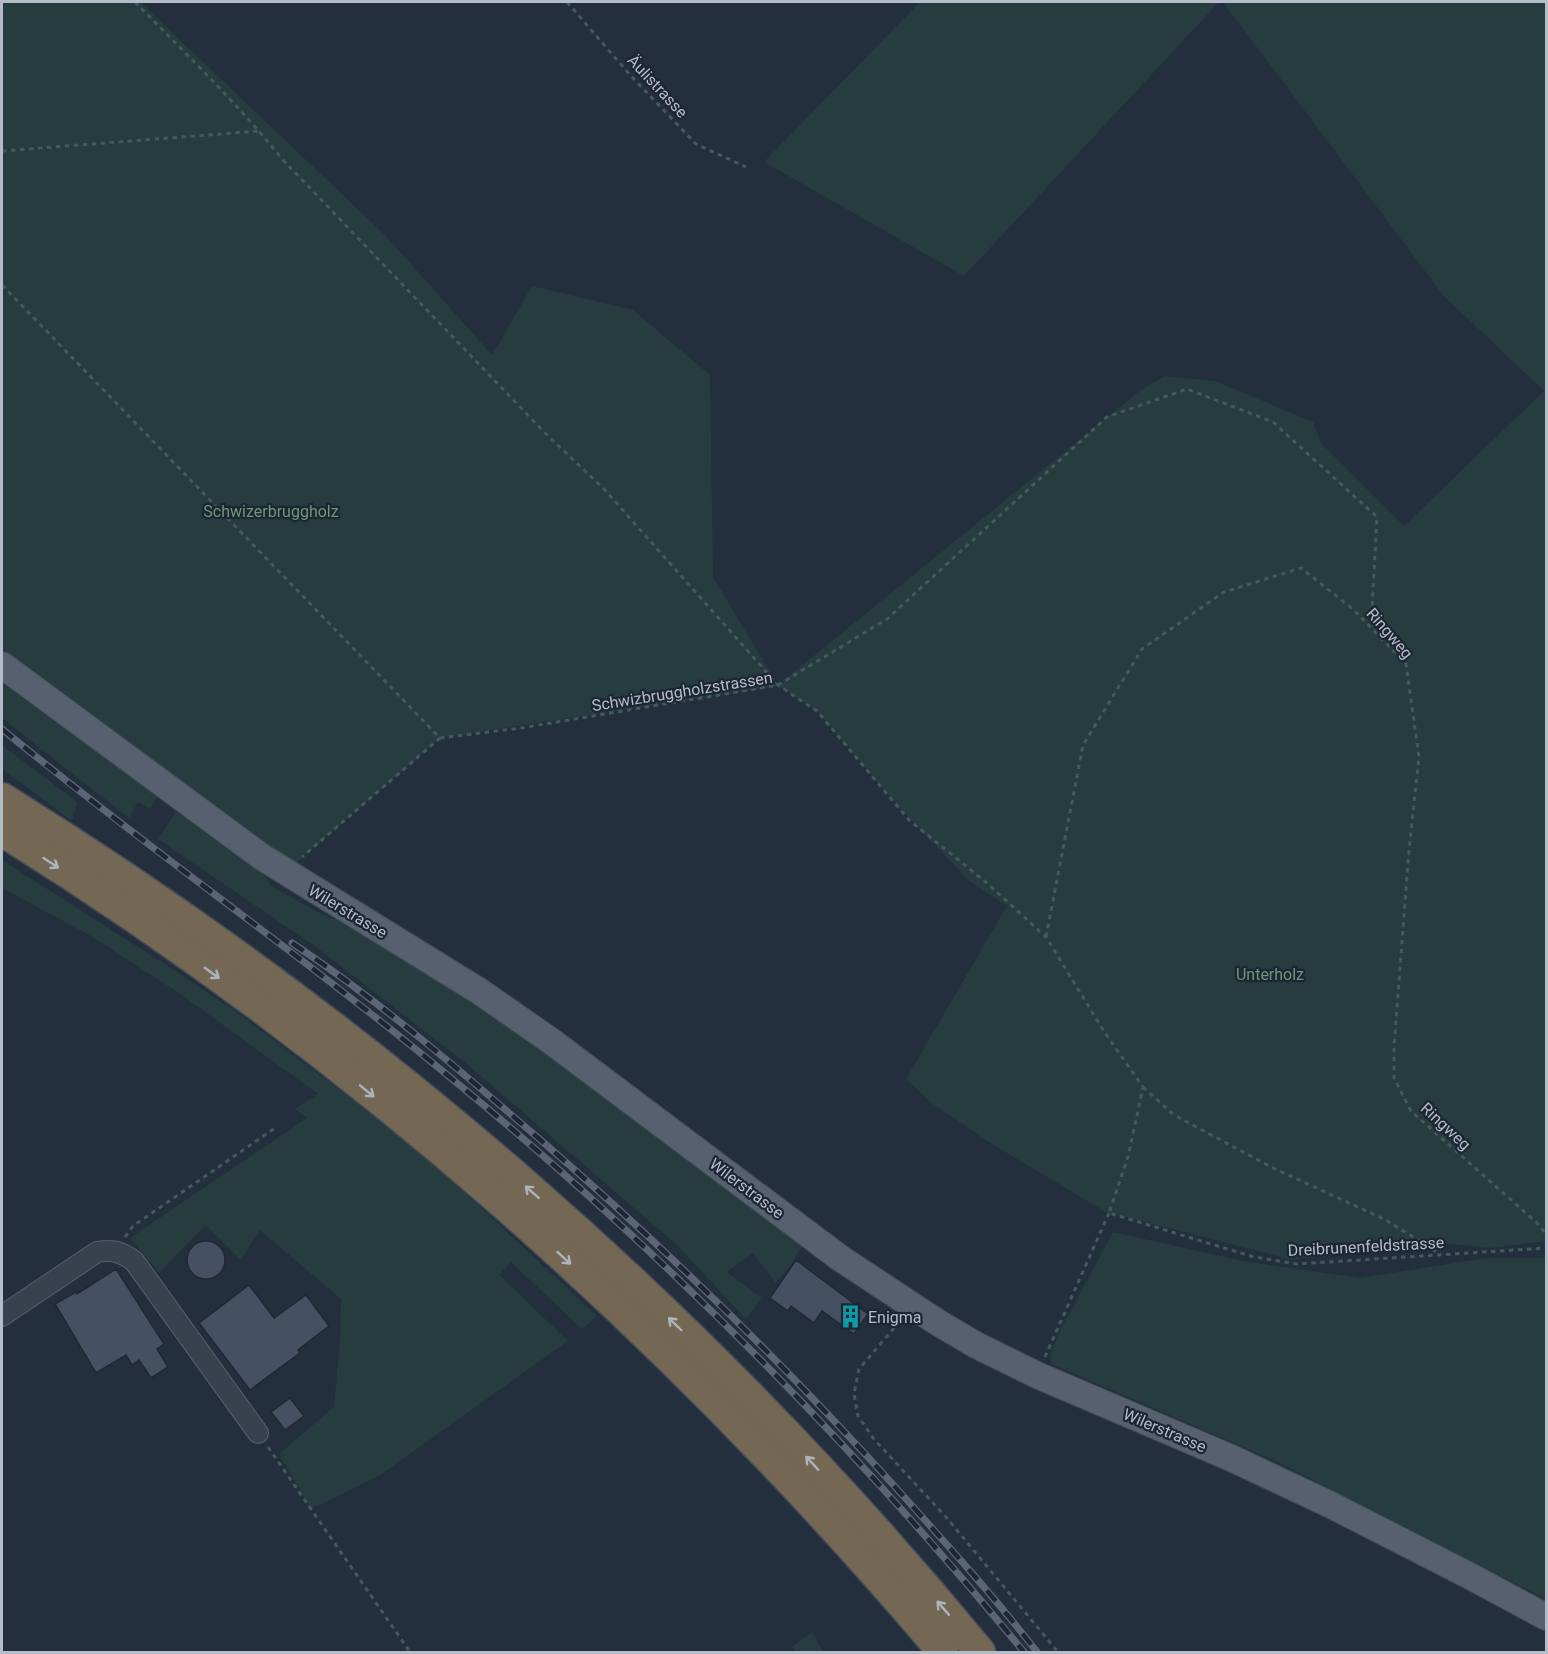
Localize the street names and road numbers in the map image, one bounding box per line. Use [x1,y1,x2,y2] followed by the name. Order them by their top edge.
[624,51,692,122] street label: Äulistrasse
[1362,604,1417,663] street label: Ringweg
[590,668,774,715] street label: Schwizbruggholzstrassen
[305,881,390,942] street label: Wilerstrasse
[1417,1099,1474,1154] street label: Ringweg
[706,1154,788,1223] street label: Wilerstrasse
[1287,1233,1445,1260] street label: Dreibrunenfeldstrasse
[1121,1404,1209,1456] street label: Wilerstrasse

